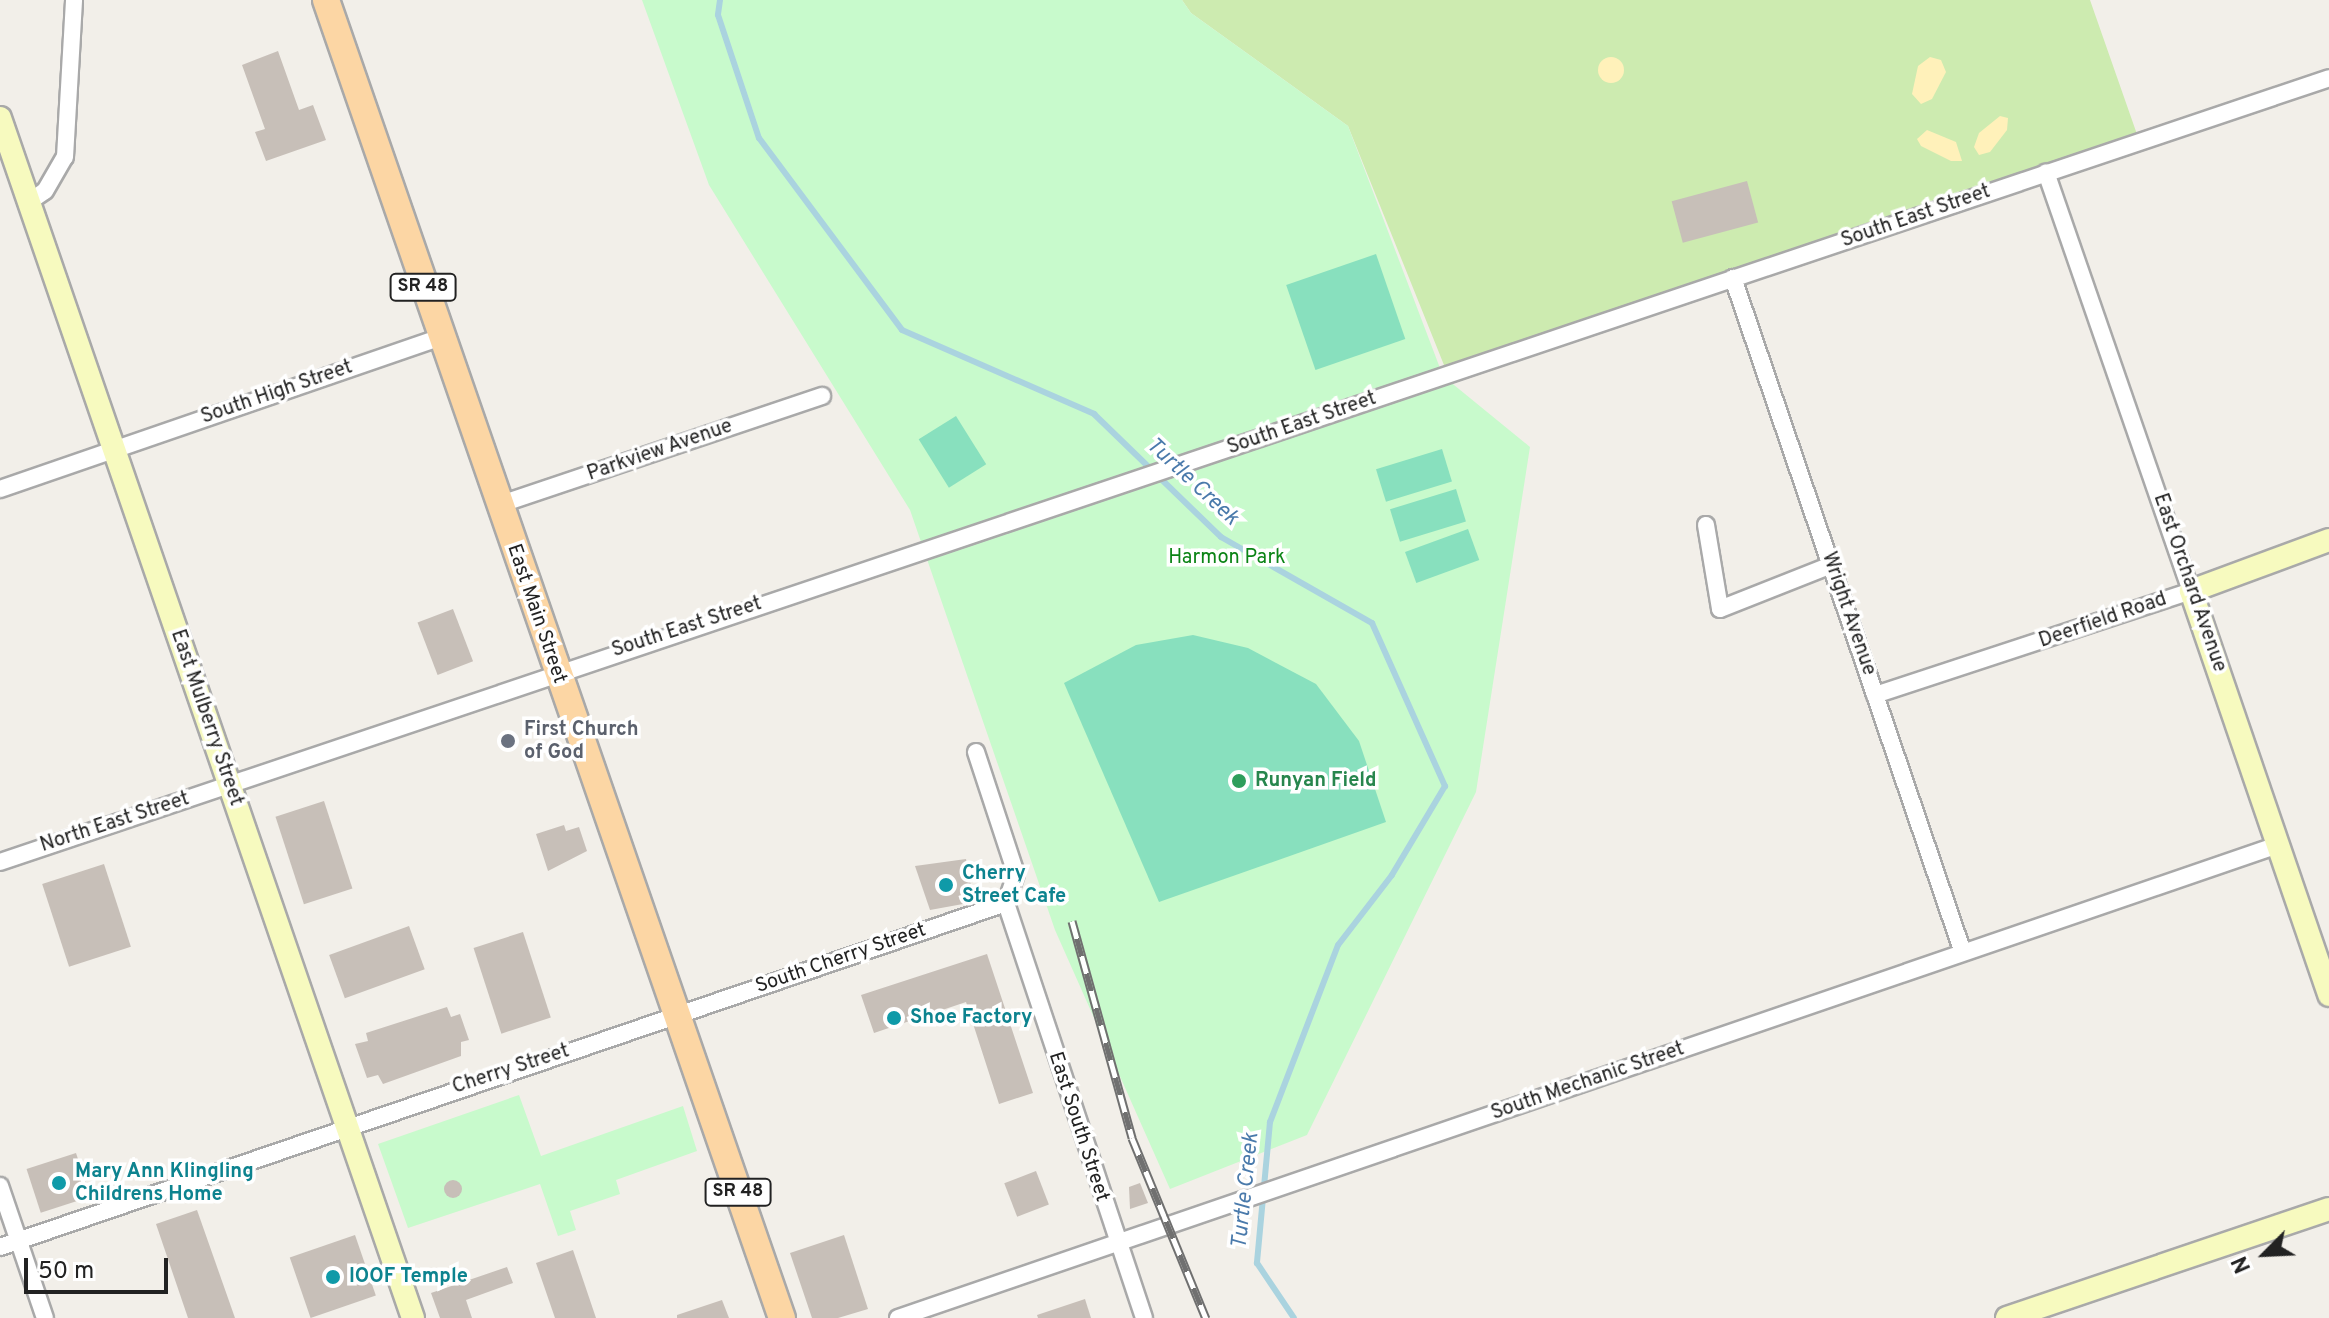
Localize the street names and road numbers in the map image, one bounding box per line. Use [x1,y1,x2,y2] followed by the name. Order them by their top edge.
[1838,180,1994,254] street label: South East Street
[389,273,457,301] road number: SR 48
[198,356,356,430] street label: South High Street
[1224,387,1380,461] street label: South East Street
[584,415,736,487] street label: Parkview Avenue
[2147,490,2231,676] street label: East Orchard Avenue
[501,541,571,687] street label: East Main Street
[1816,549,1880,679] street label: Wright Avenue
[2036,588,2170,654] street label: Deerfield Road
[609,592,765,664] street label: South East Street
[165,627,247,809] street label: East Mulberry Street
[37,788,193,858] street label: North East Street
[753,919,929,999] street label: South Cherry Street
[1488,1038,1688,1126] street label: South Mechanic Street
[450,1040,572,1100] street label: Cherry Street
[1042,1049,1114,1205] street label: East South Street
[704,1178,772,1206] road number: SR 48

